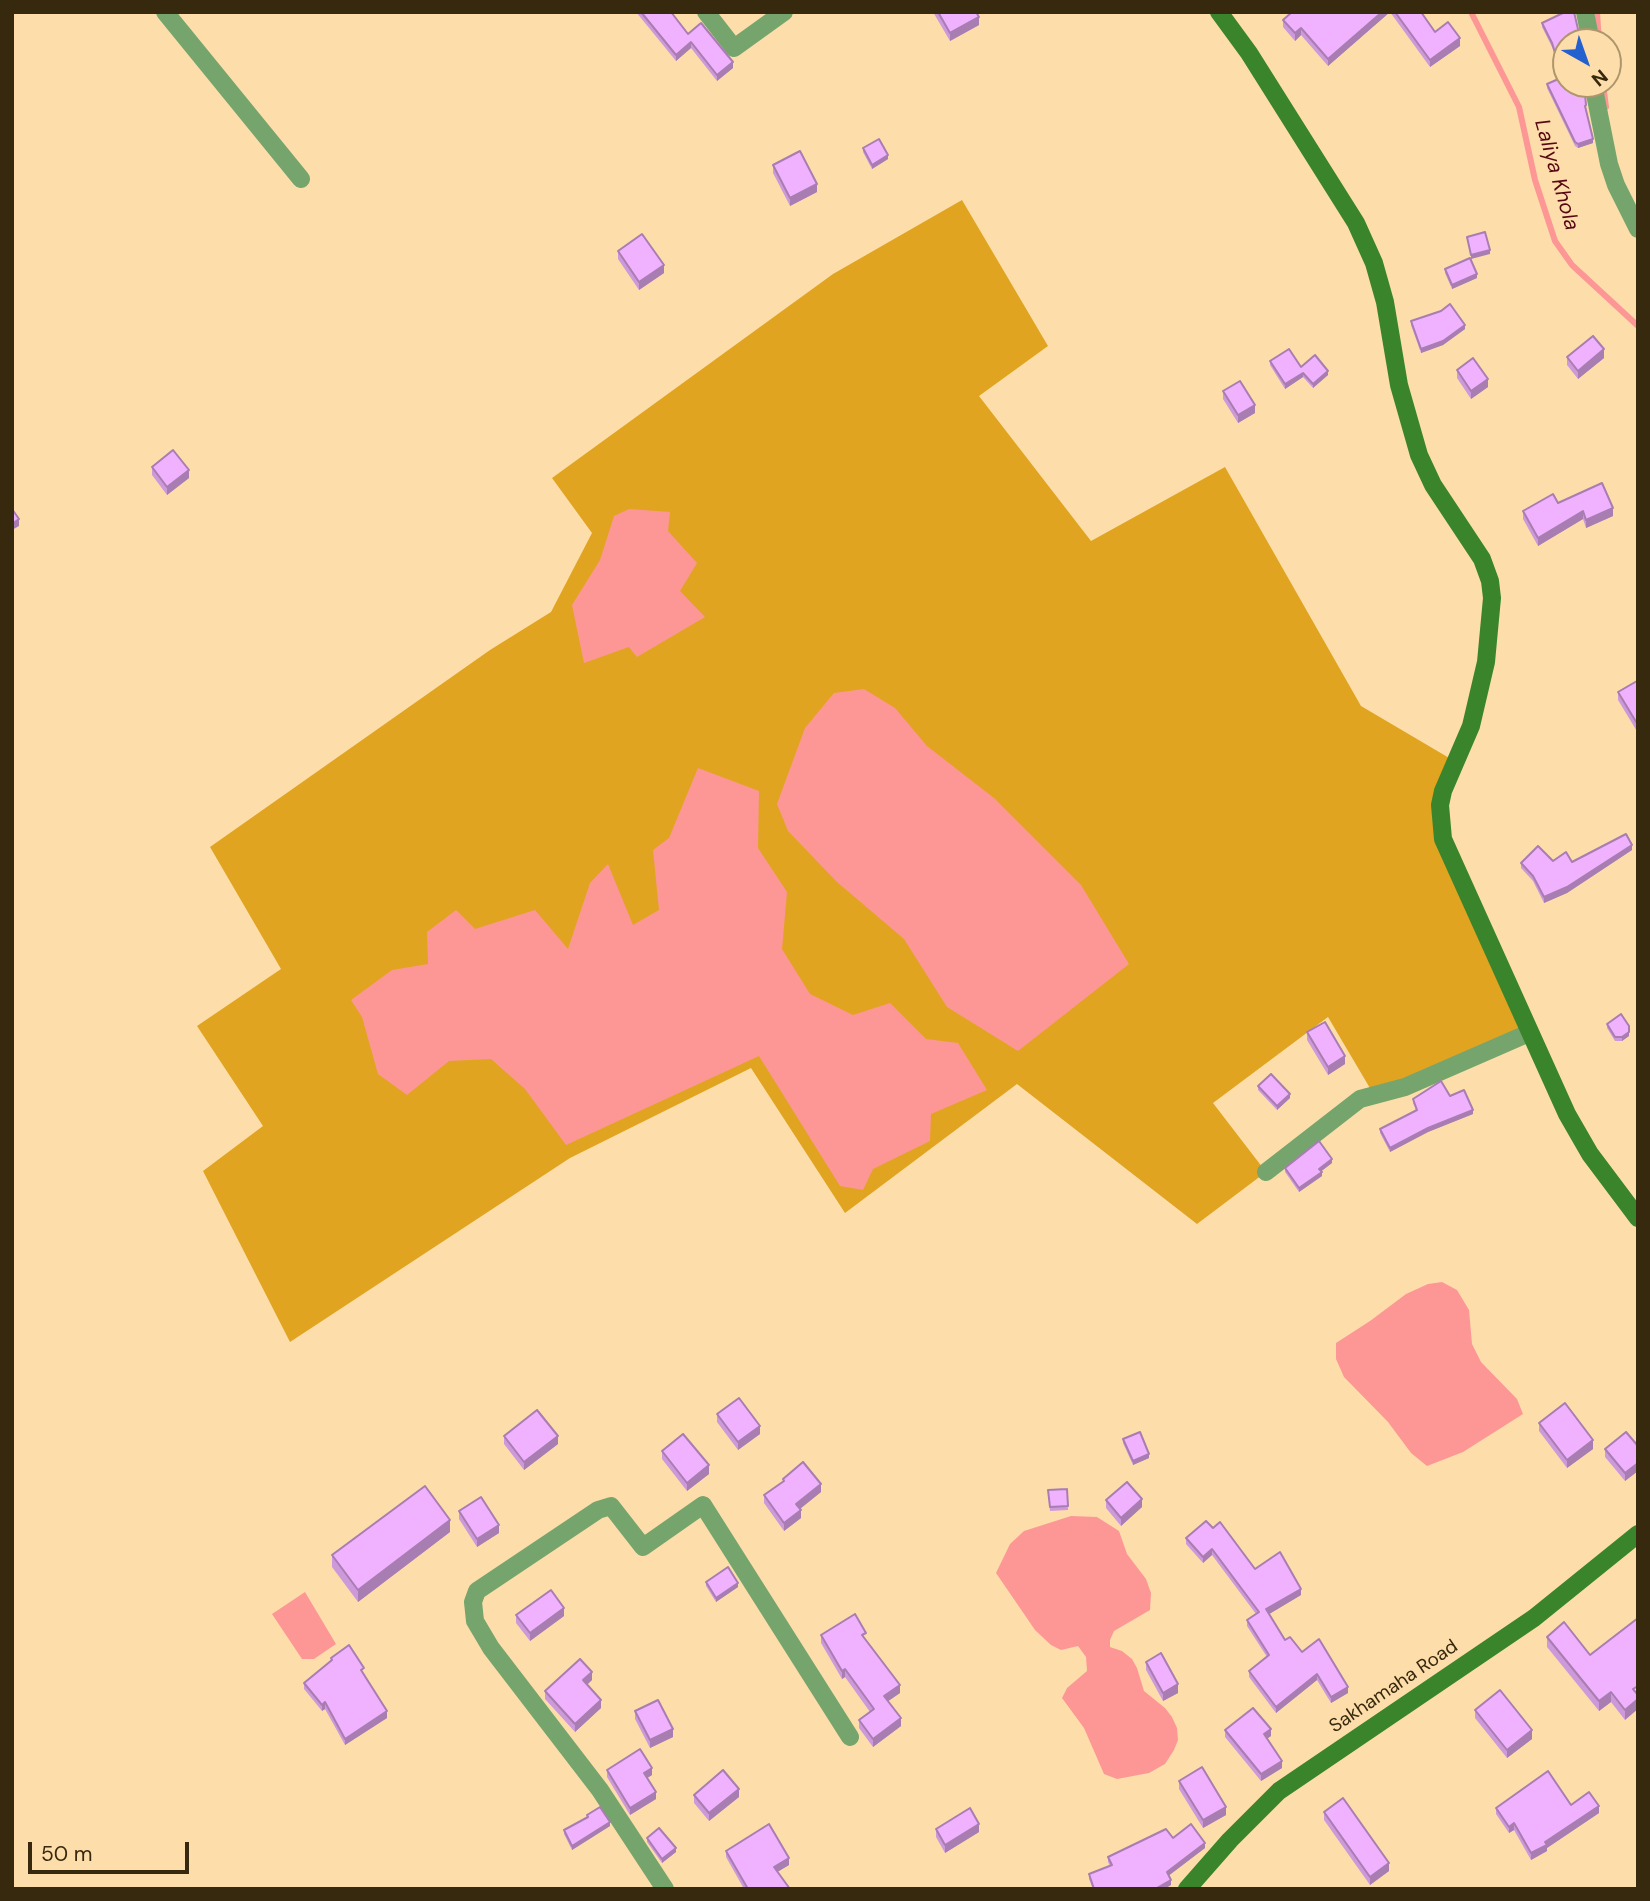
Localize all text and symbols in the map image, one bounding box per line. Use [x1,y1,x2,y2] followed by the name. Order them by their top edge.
[1552,28,1622,98] north arrow
[1586,64,1613,92] text: N
[1528,116,1584,234] water label: Laliya Khola
[1325,1636,1463,1738] street label: Sakhamaha Road
[32,1828,192,1872] scale bar
[41,1840,92,1868] text: 50 m

